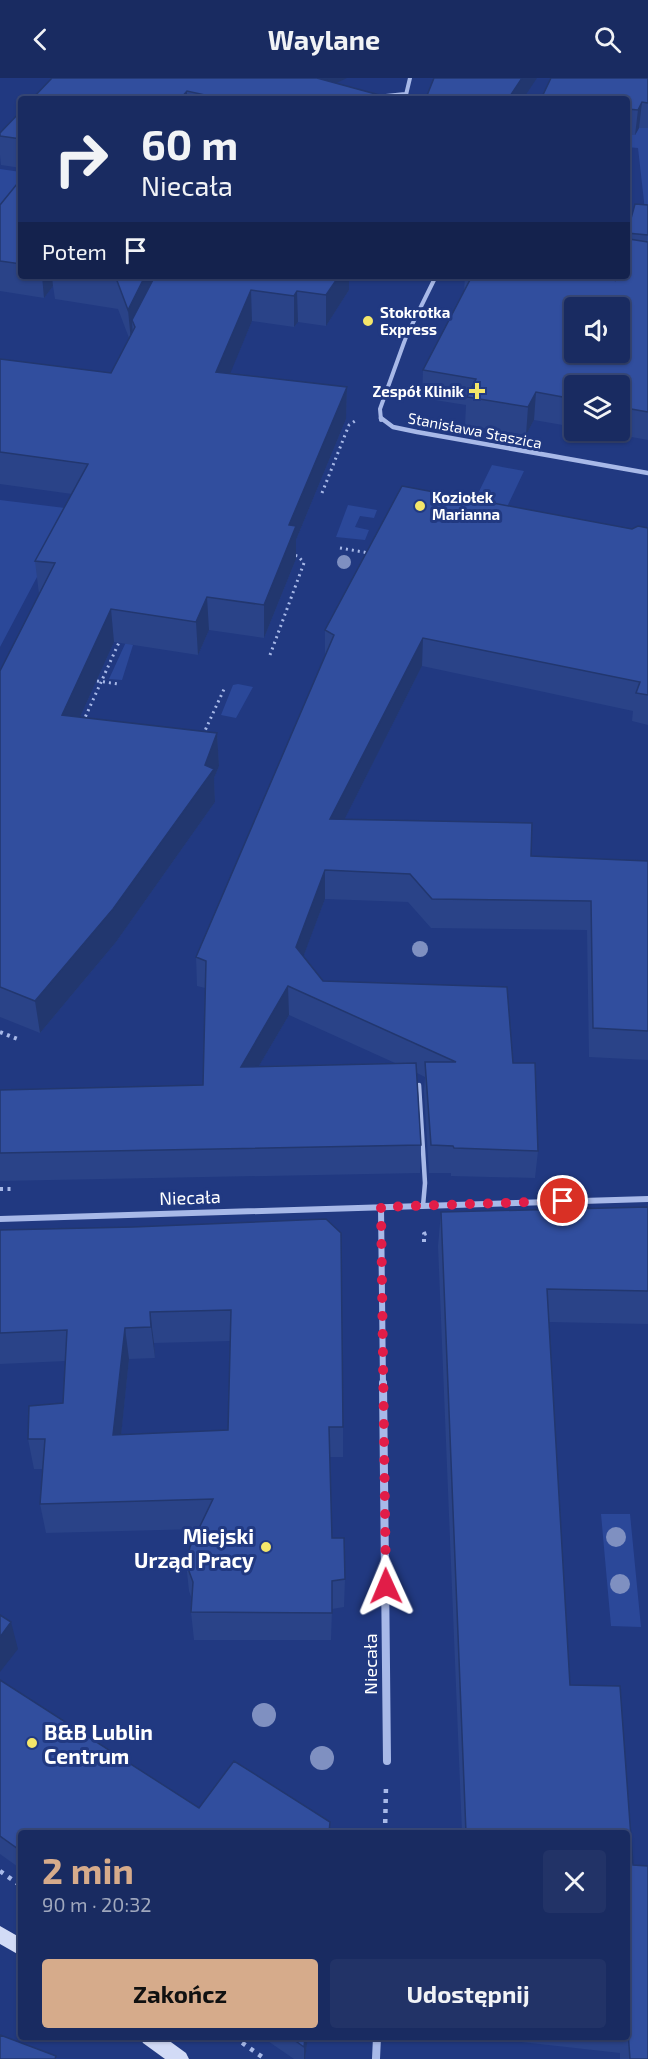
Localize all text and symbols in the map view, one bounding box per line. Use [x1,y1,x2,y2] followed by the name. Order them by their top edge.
[24,23,57,56] icon: back
[268,23,380,55] text: Waylane
[591,23,624,56] icon: search
[141,118,238,168] text: 60 m
[42,120,120,198] icon: right
[141,169,233,201] text: Niecała
[119,234,152,267] icon: arrive
[42,238,107,264] text: Potem
[564,297,630,441] map controls
[564,297,630,363] button: sound
[380,303,450,338] place label: Stokrotka Express
[361,314,375,328] marker: Stokrotka Express
[564,375,630,441] button: layers
[373,382,465,400] place label: Zespół Klinik
[468,382,486,400] marker: Zespół Klinik
[406,408,544,452] street label: Stanisława Staszica
[432,488,500,523] place label: Koziołek Marianna
[413,499,427,513] marker: Koziołek Marianna
[537,1175,588,1226] pin
[546,1184,579,1217] icon: arrive
[159,1185,221,1209] street label: Niecała
[134,1523,254,1573] place label: Miejski Urząd Pracy
[259,1540,273,1554] marker: Miejski Urząd Pracy
[354,1554,418,1618] position arrow
[359,1633,381,1695] street label: Niecała
[44,1719,153,1768] place label: B&B Lublin Centrum
[25,1736,39,1750] marker: B&B Lublin Centrum
[42,1848,134,1891] text: 2 min
[543,1850,606,1913] button: close
[42,1892,152,1916] text: 90 m · 20:32
[42,1959,318,2028] button: Zakończ
[330,1959,606,2028] button: Udostępnij

